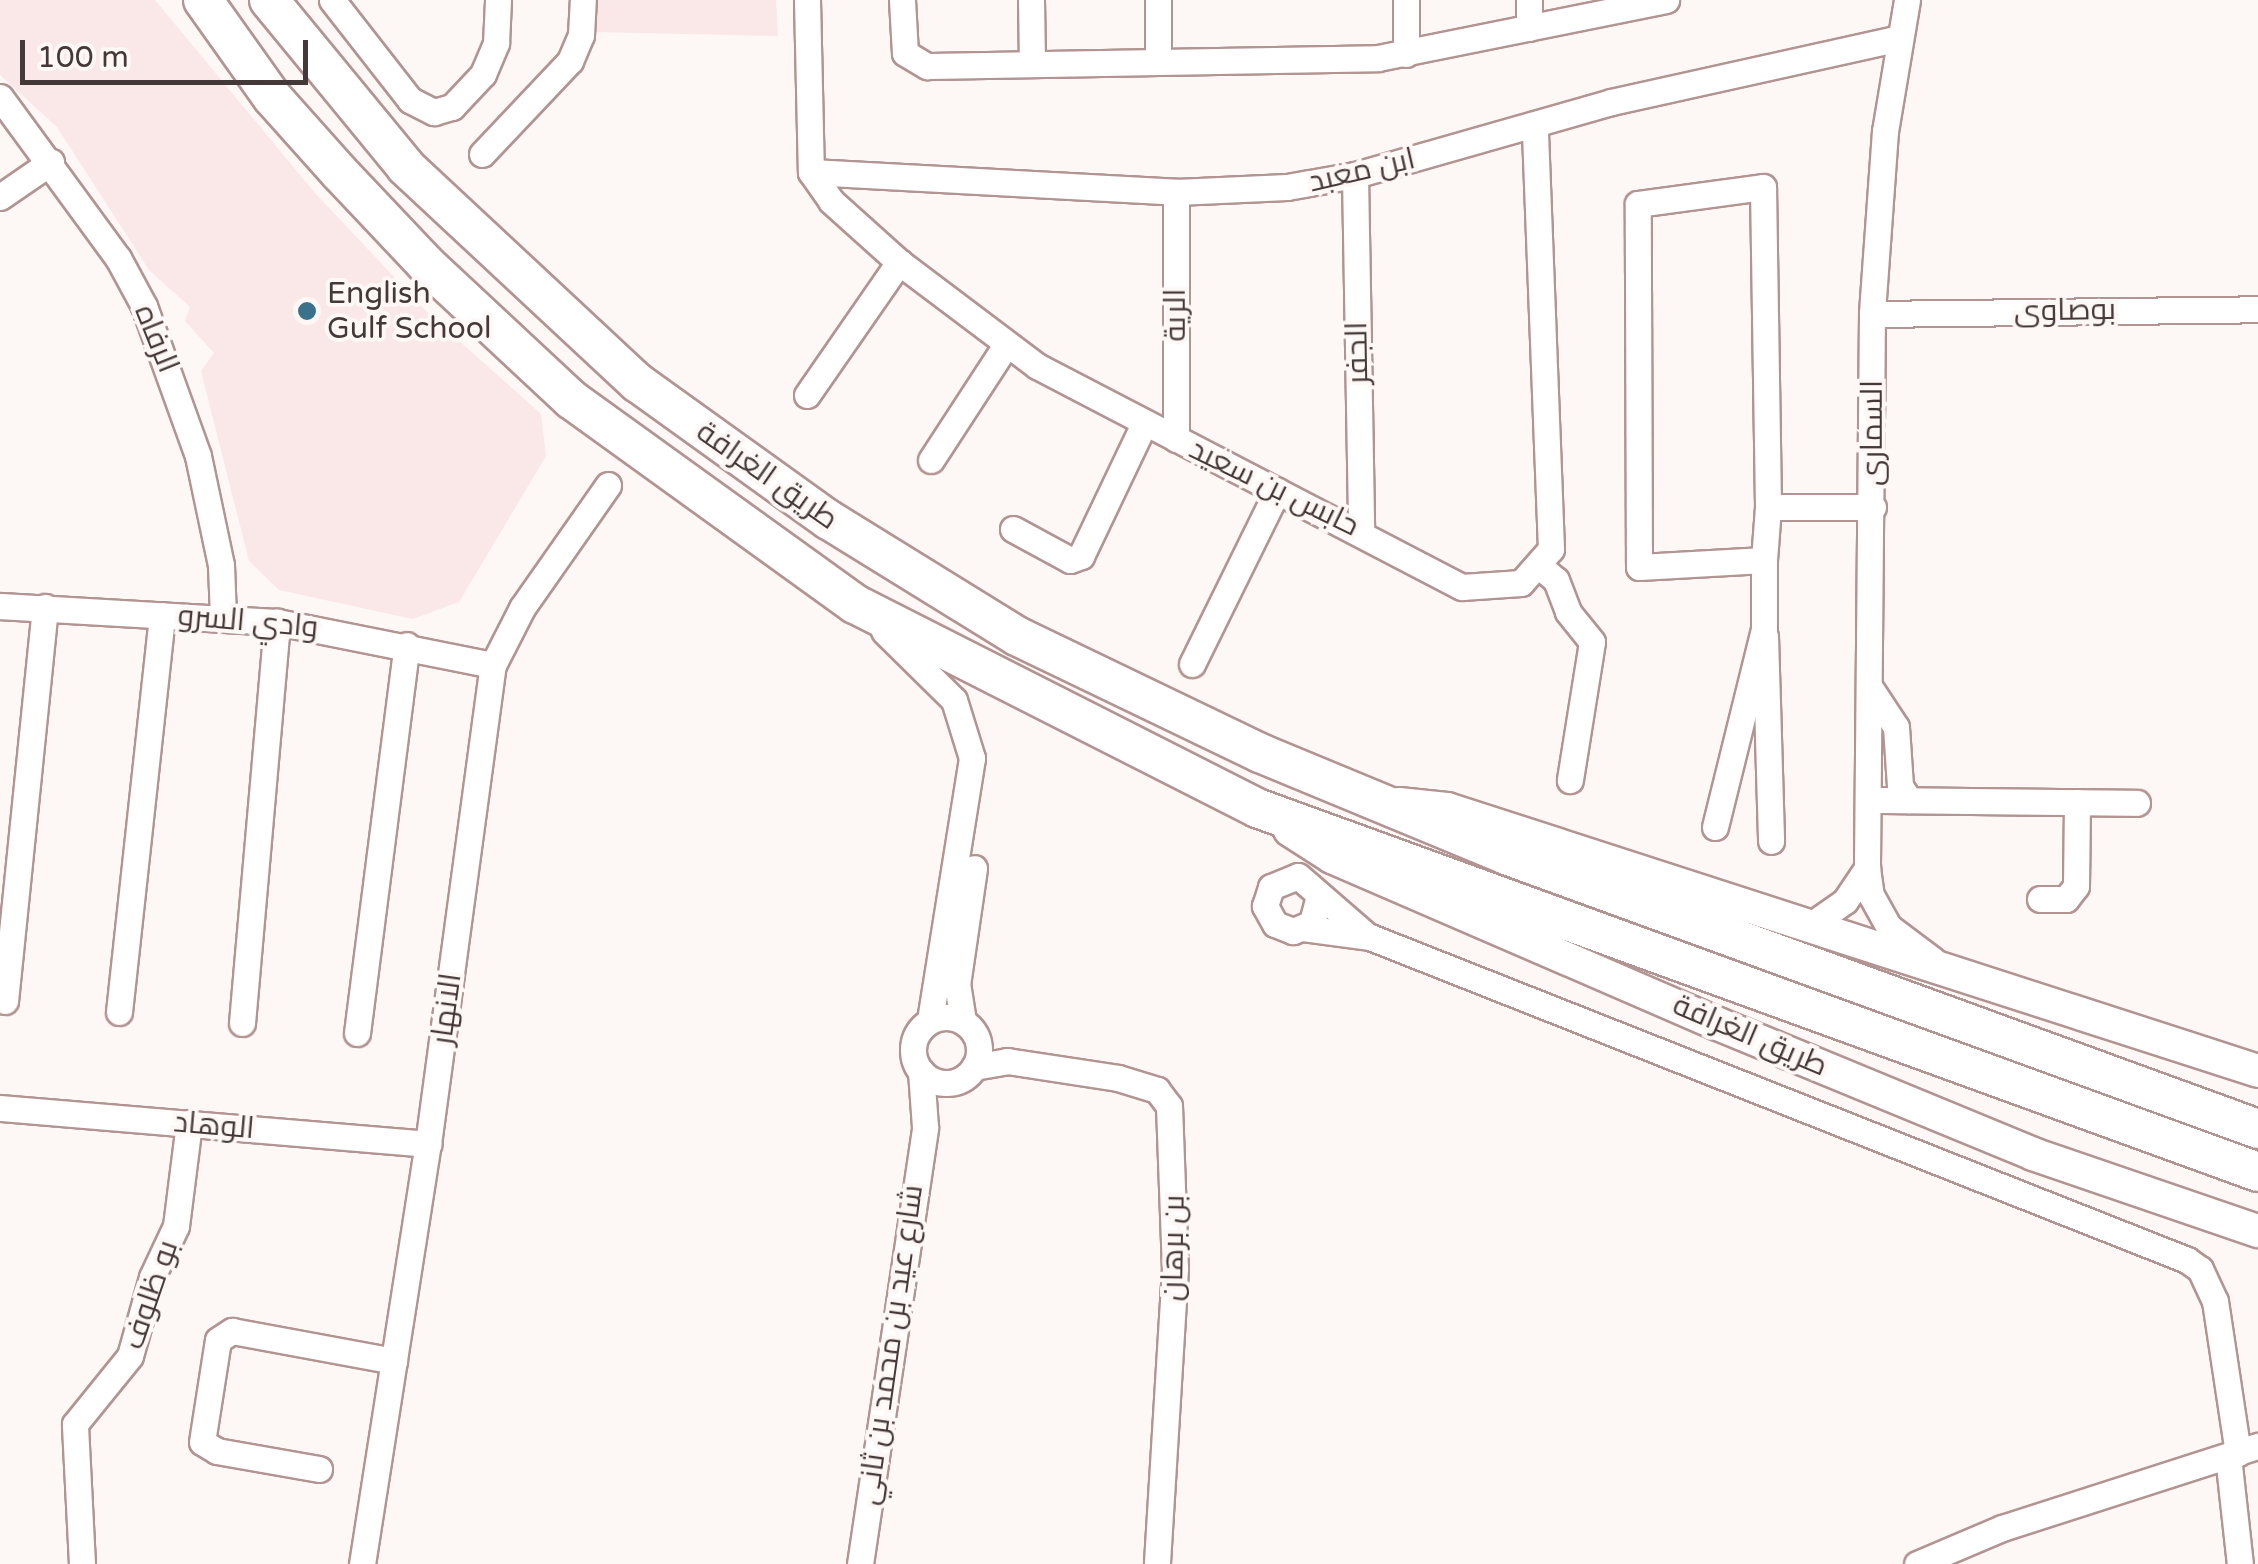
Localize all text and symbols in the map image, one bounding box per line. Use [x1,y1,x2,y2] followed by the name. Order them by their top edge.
[25,20,312,82] scale bar
[37,39,129,76] text: 100 m
[1305,141,1419,201] street label: ابن معبد
[327,276,491,346] place label: English Gulf School
[1158,288,1194,342] street label: الرية
[2014,292,2116,330] street label: بوصاوى
[126,300,186,378] street label: الرفاه
[296,300,318,322] marker: English Gulf School
[1339,321,1377,385] street label: الجفر
[1855,380,1891,486] street label: السمارى
[689,414,845,538] street label: طريق الغرافة
[1183,431,1365,545] street label: حابس بن سعيد
[176,598,320,646] street label: وادي السرو
[424,971,470,1047] street label: الانهار
[1667,987,1833,1085] street label: طريق الغرافة
[172,1105,256,1147] street label: الوهاد
[851,1183,931,1507] street label: شارع عيد بن محمد بن ثاني
[1155,1194,1193,1302] street label: بن برهان
[116,1236,186,1354] street label: بو ظلوف

